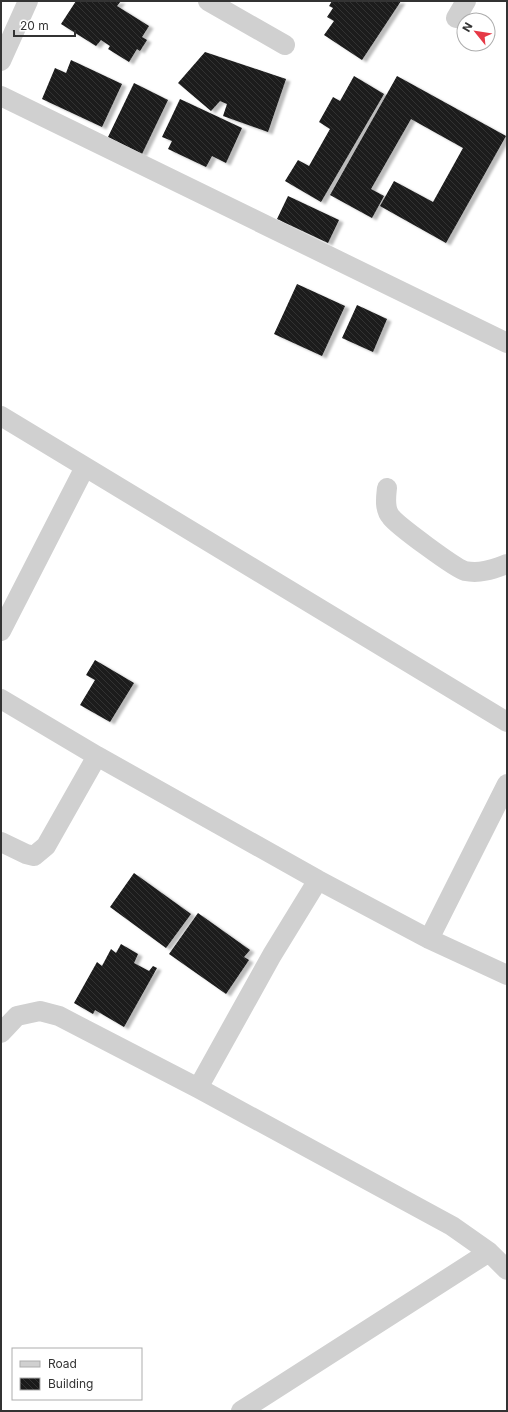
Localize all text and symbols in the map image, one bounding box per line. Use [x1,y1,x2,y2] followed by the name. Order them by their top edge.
[14,12,75,38] scale bar
[456,12,496,52] north arrow
[20,18,49,33] text: 20 m
[459,20,475,34] text: N
[12,1348,142,1400] legend
[48,1356,77,1371] text: Road
[48,1376,93,1391] text: Building

